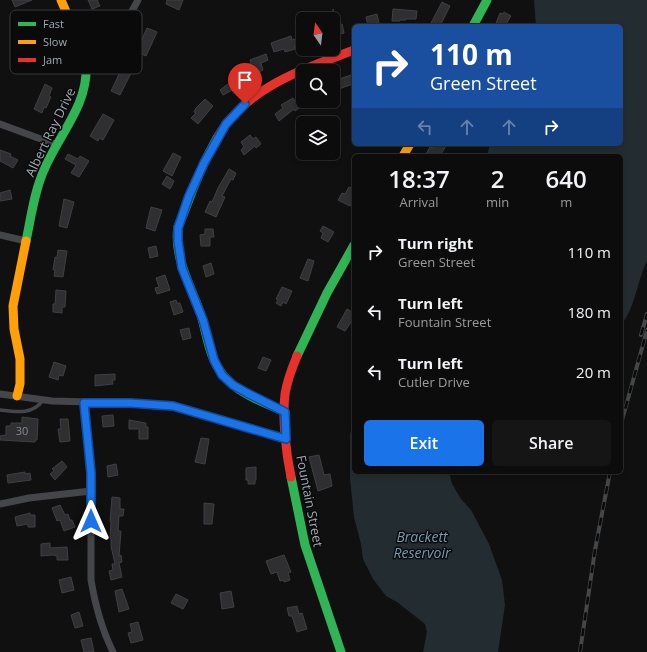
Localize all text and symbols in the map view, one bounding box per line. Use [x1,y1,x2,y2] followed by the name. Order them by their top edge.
[10,10,142,74] legend
[296,12,340,56] north arrow
[296,12,340,160] map controls
[43,16,64,31] text: Fast
[43,34,67,49] text: Slow
[430,35,513,73] text: 110 m
[364,40,416,92] icon: right
[42,52,62,67] text: Jam
[228,63,262,104] pin
[296,64,340,108] button: search
[234,69,256,91] icon: arrive
[430,71,537,95] text: Green Street
[21,84,79,180] street label: Albert Ray Drive
[296,116,340,160] button: layers
[414,116,436,138] icon: left
[456,116,478,138] icon: ahead
[498,116,520,138] icon: ahead
[540,116,562,138] icon: right
[388,162,450,195] text: 18:37
[491,162,505,195] text: 2
[546,162,587,195] text: 640
[399,193,439,211] text: Arrival
[486,193,509,211] text: min
[560,193,572,211] text: m
[398,233,473,253] text: Turn right
[364,241,386,263] icon: right
[567,242,611,262] text: 110 m
[398,253,475,271] text: Green Street
[398,293,463,313] text: Turn left
[364,301,386,323] icon: left
[567,302,611,322] text: 180 m
[398,313,491,331] text: Fountain Street
[398,353,463,373] text: Turn left
[364,361,386,383] icon: left
[576,362,611,382] text: 20 m
[398,373,470,391] text: Cutler Drive
[364,420,484,466] button: Exit
[492,420,611,466] button: Share
[16,423,28,438] house number: 30
[292,453,328,549] street label: Fountain Street
[70,500,112,542] position arrow
[394,527,451,562] water label: Brackett Reservoir

